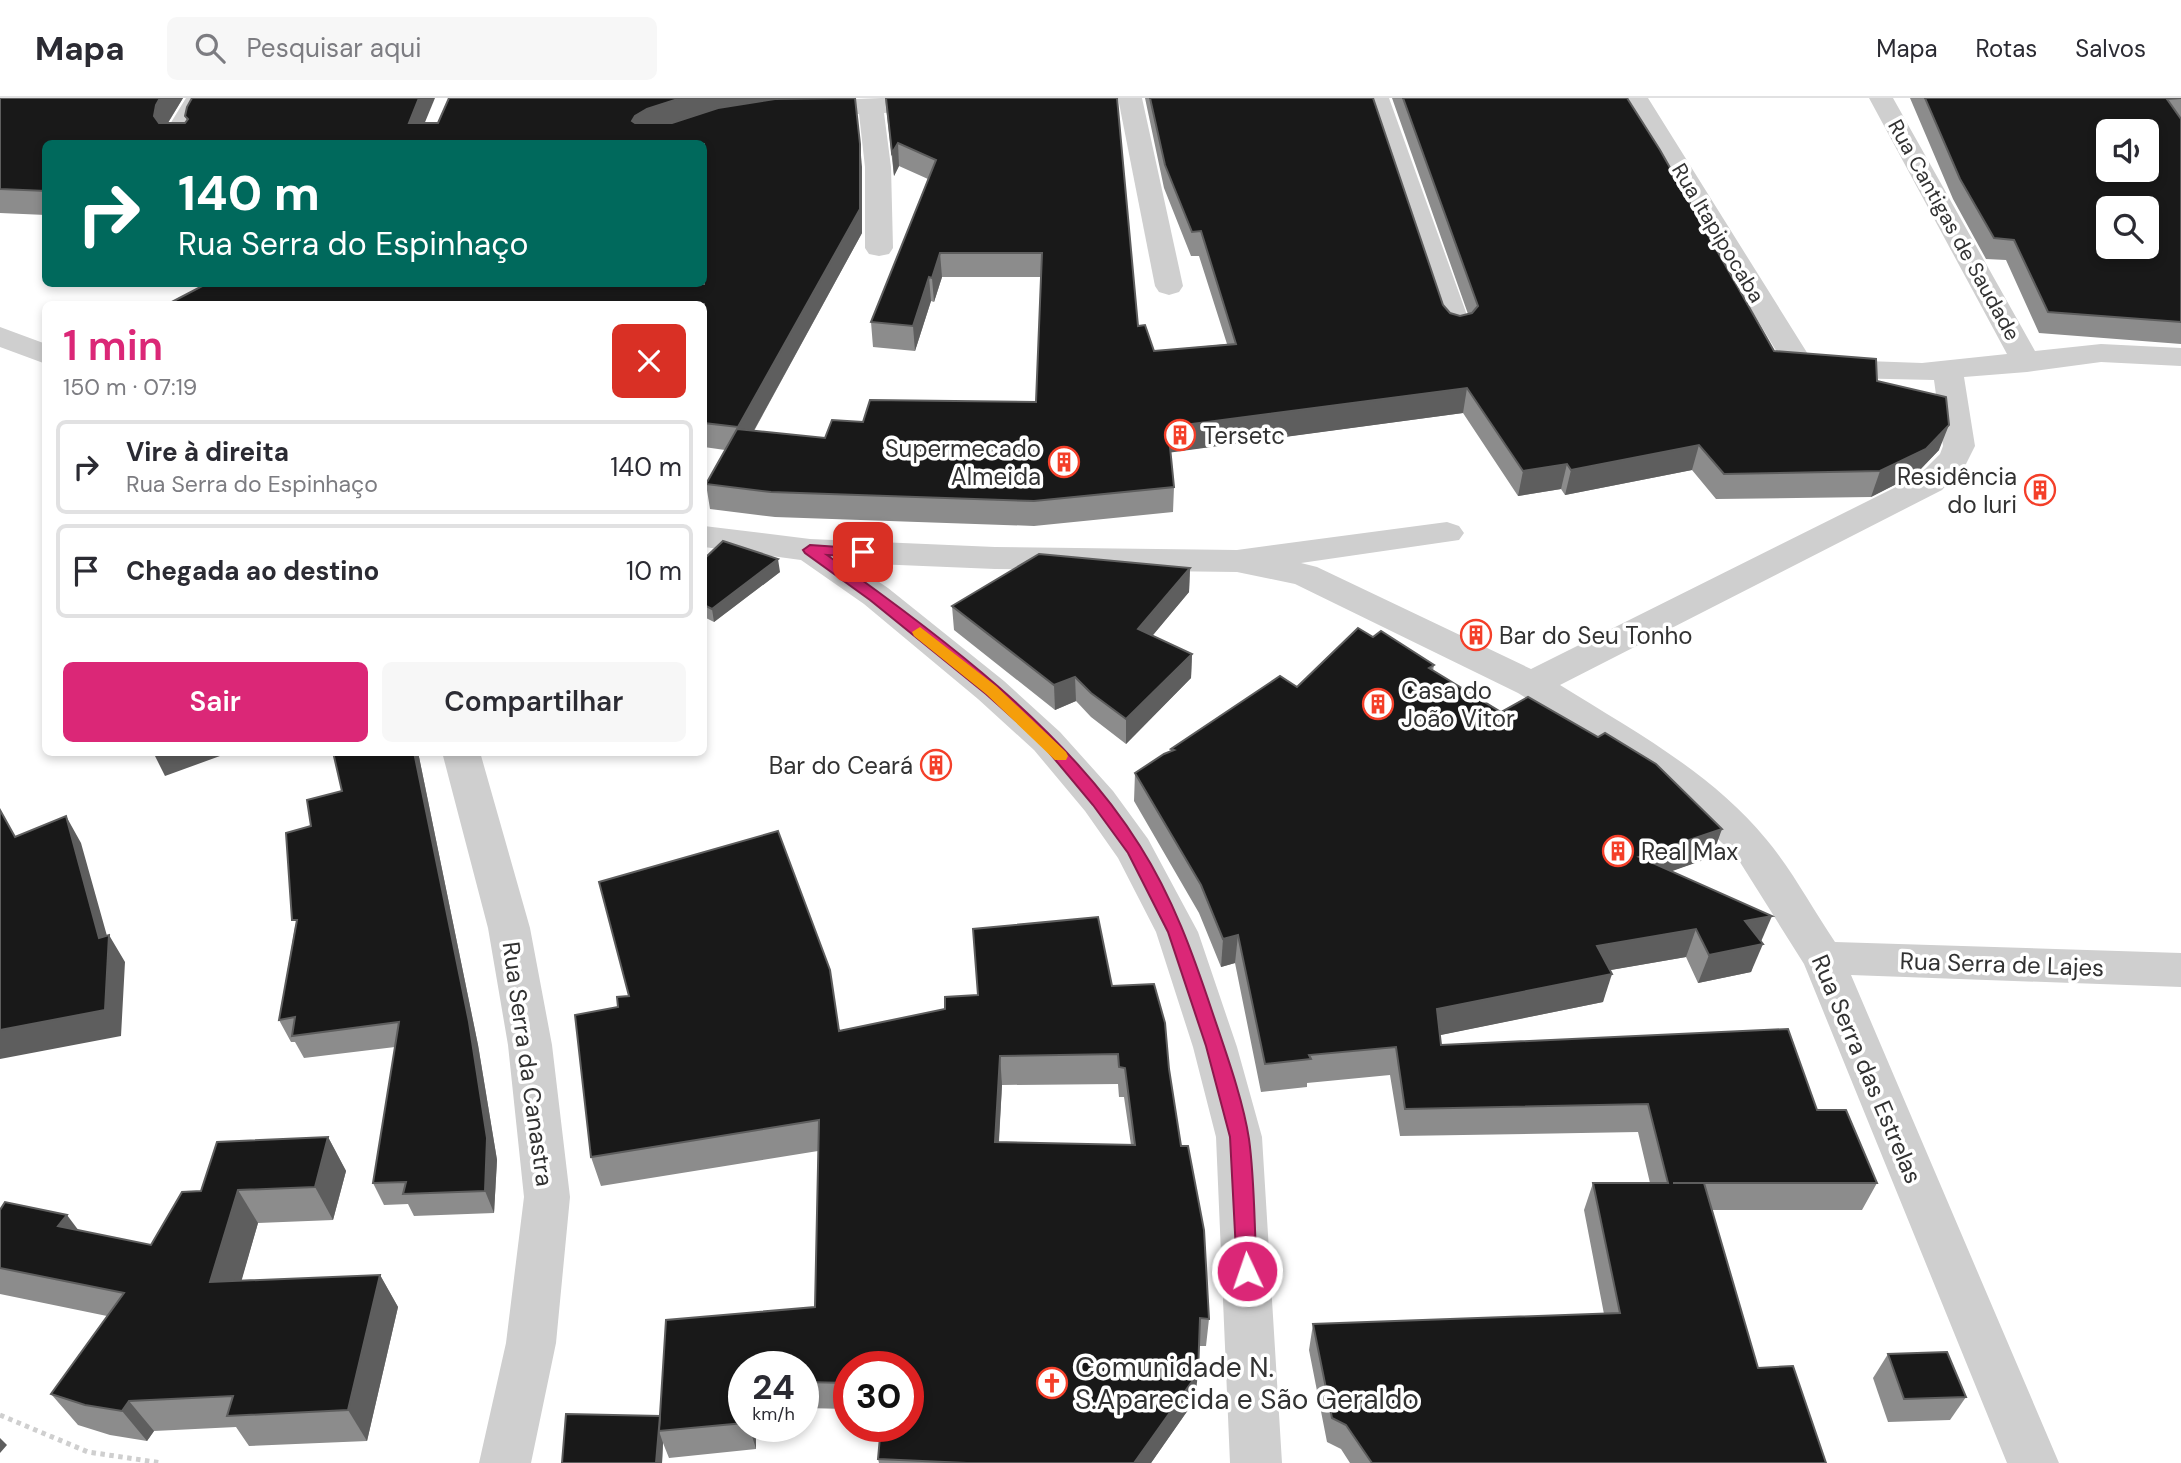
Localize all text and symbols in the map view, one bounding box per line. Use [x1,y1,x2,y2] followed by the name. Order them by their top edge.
[167,17,657,80] search box
[35,27,125,70] text: Mapa
[191,29,229,67] icon: search
[247,31,421,65] text: Pesquisar aqui
[1876,33,1938,64] text: Mapa
[1976,33,2037,64] text: Rotas
[2075,33,2146,64] text: Salvos
[1881,114,2027,346] street label: Rua Cantigas de Saudade
[2096,119,2159,259] map controls
[2096,119,2159,182] button: sound
[1665,158,1771,308] street label: Rua Itapipocaba
[178,161,320,225] text: 140 m
[63,168,154,259] icon: right
[2096,196,2159,259] button: search
[178,223,528,265] text: Rua Serra do Espinhaço
[63,318,163,373] text: 1 min
[612,324,686,398] button: close
[63,372,197,402] text: 150 m · 07:19
[1163,418,1197,452] building icon: Tersetc
[1203,420,1285,451] place label: Tersetc
[885,433,1041,492] place label: Supermecado Almeida
[126,435,289,469] text: Vire à direita
[1047,445,1081,479] building icon: Supermecado Almeida
[67,448,105,486] icon: right
[610,450,682,484] text: 140 m
[1897,461,2017,520] place label: Residência do Iuri
[126,469,378,499] text: Rua Serra do Espinhaço
[2023,473,2057,507] building icon: Residência do Iuri
[833,522,893,582] pin
[844,533,882,571] icon: arrive
[67,552,105,590] icon: arrive
[126,554,379,588] text: Chegada ao destino
[626,554,682,588] text: 10 m
[1459,618,1493,652] building icon: Bar do Seu Tonho
[1499,620,1693,651] place label: Bar do Seu Tonho
[63,662,368,742] button: Sair
[382,662,686,742] button: Compartilhar
[1401,675,1515,734] place label: Casa do João Vitor
[1361,687,1395,721] building icon: Casa do João Vitor
[919,748,953,782] building icon: Bar do Ceará
[769,750,913,781] place label: Bar do Ceará
[1601,834,1635,868] building icon: Real Max
[1641,836,1738,867] place label: Real Max
[495,940,561,1188] street label: Rua Serra da Canastra
[1899,945,2105,983] street label: Rua Serra de Lajes
[1805,950,1929,1188] street label: Rua Serra das Estrelas
[1210,1234,1284,1308] position arrow
[1075,1349,1419,1418] place label: Comunidade N. S.Aparecida e São Geraldo
[833,1351,924,1442] speed limit sign: 30
[752,1364,795,1410] text: 24
[1035,1366,1069,1400] church icon: Comunidade N. S.Aparecida e São Geraldo
[752,1402,795,1426] text: km/h

